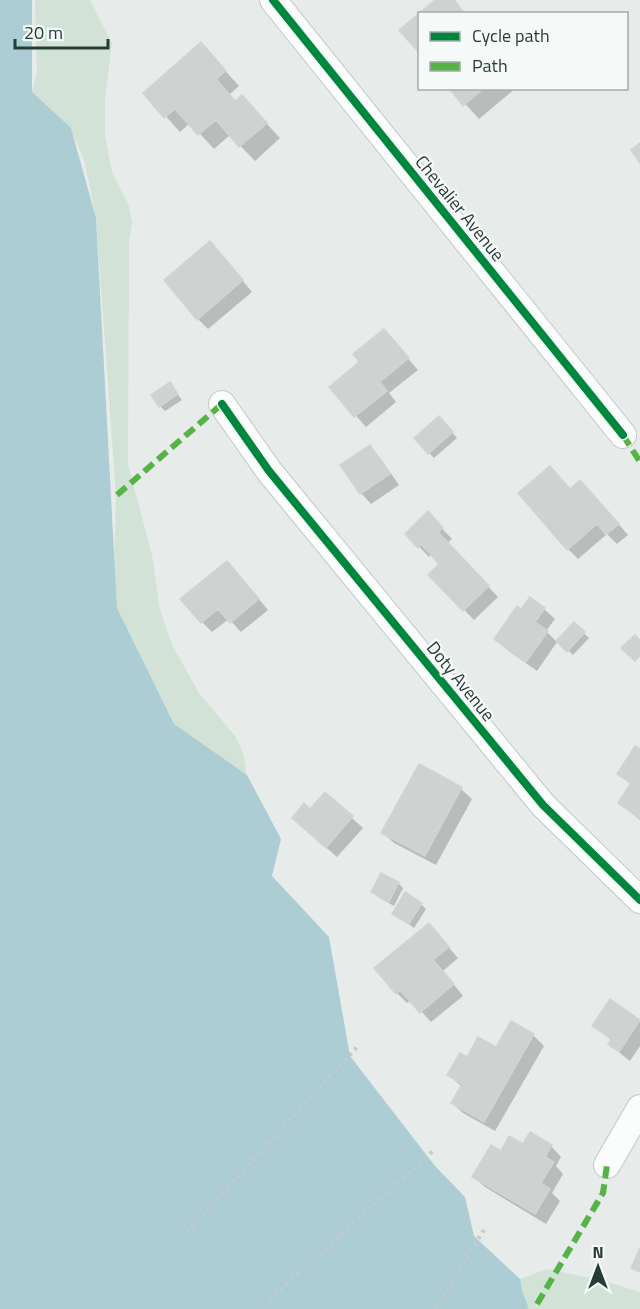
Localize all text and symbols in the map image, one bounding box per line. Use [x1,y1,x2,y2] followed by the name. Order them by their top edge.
[15,12,108,50] scale bar
[418,12,628,90] legend
[24,19,63,46] text: 20 m
[472,22,550,49] text: Cycle path
[472,52,508,79] text: Path
[409,149,511,267] street label: Chevalier Avenue
[420,635,502,727] street label: Doty Avenue
[568,1237,628,1297] north arrow
[592,1240,604,1264] text: N

